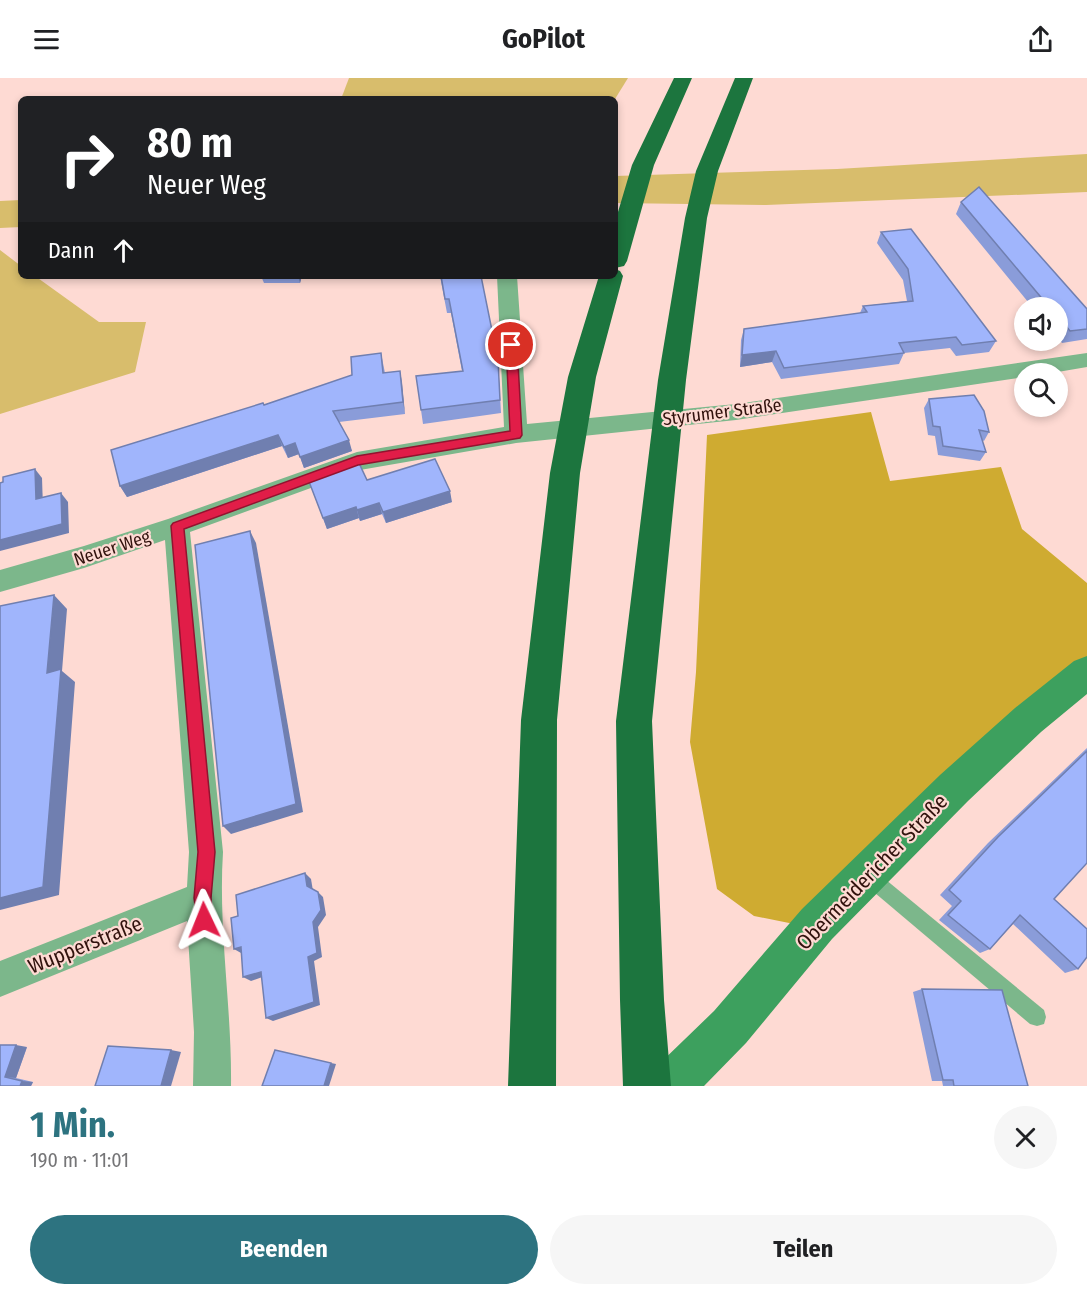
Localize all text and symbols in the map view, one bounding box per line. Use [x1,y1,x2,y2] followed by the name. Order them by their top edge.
[30,23,63,56] icon: menu
[502,23,585,55] text: GoPilot
[1024,23,1057,56] icon: share
[147,118,233,168] text: 80 m
[48,120,126,198] icon: right
[147,169,266,201] text: Neuer Weg
[107,234,140,267] icon: ahead
[48,237,95,264] text: Dann
[1014,297,1068,417] map controls
[1014,297,1068,351] button: sound
[485,319,536,370] pin
[494,328,527,361] icon: arrive
[1014,363,1068,417] button: search
[661,394,783,430] street label: Styrumer Straße
[71,525,154,571] street label: Neuer Weg
[791,789,953,955] street label: Obermeidericher Straße
[172,888,236,952] position arrow
[24,910,146,980] street label: Wupperstraße
[30,1103,115,1147] text: 1 Min.
[994,1106,1057,1169] button: close
[30,1148,129,1172] text: 190 m · 11:01
[30,1215,538,1284] button: Beenden
[550,1215,1057,1284] button: Teilen

